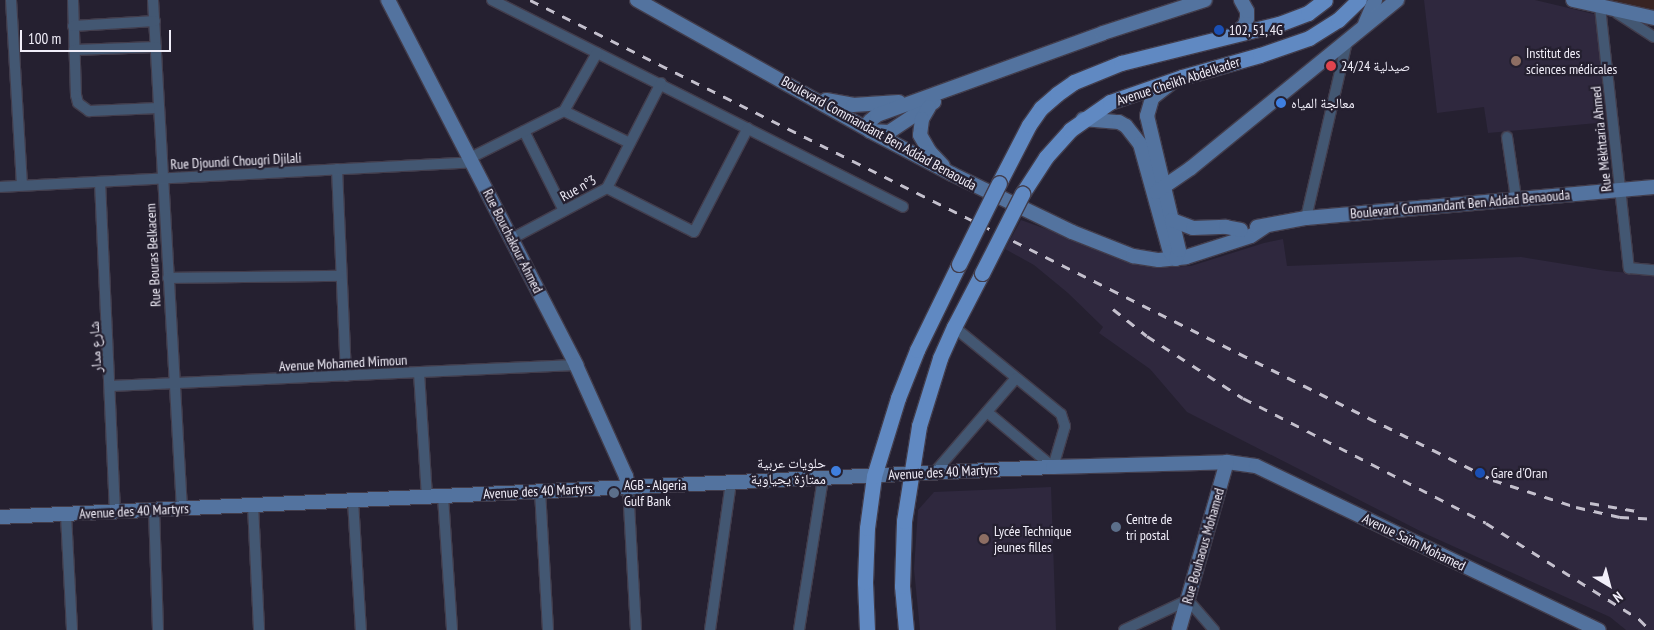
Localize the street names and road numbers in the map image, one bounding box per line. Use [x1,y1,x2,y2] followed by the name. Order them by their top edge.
[1114,53,1242,109] street label: Avenue Cheikh Abdelkader
[778,72,980,194] street label: Boulevard Commandant Ben Addad Benaouda
[1587,85,1615,193] street label: Rue Mèkhtaria Ahmed
[170,149,302,173] street label: Rue Djoundi Chougri Djilali
[557,171,599,205] street label: Rue n°3
[479,186,547,296] street label: Rue Bouchakour Ahmed
[1349,186,1571,222] street label: Boulevard Commandant Ben Addad Benaouda
[142,203,164,307] street label: Rue Bouras Belkacem
[85,321,105,373] street label: شارع مدار
[278,351,408,375] street label: Avenue Mohamed Mimoun
[888,461,998,483] street label: Avenue des 40 Martyrs
[483,480,593,502] street label: Avenue des 40 Martyrs
[1178,486,1228,606] street label: Rue Bouhaous Mohamed
[79,500,189,522] street label: Avenue des 40 Martyrs
[1360,510,1468,574] street label: Avenue Saïm Mohamed

